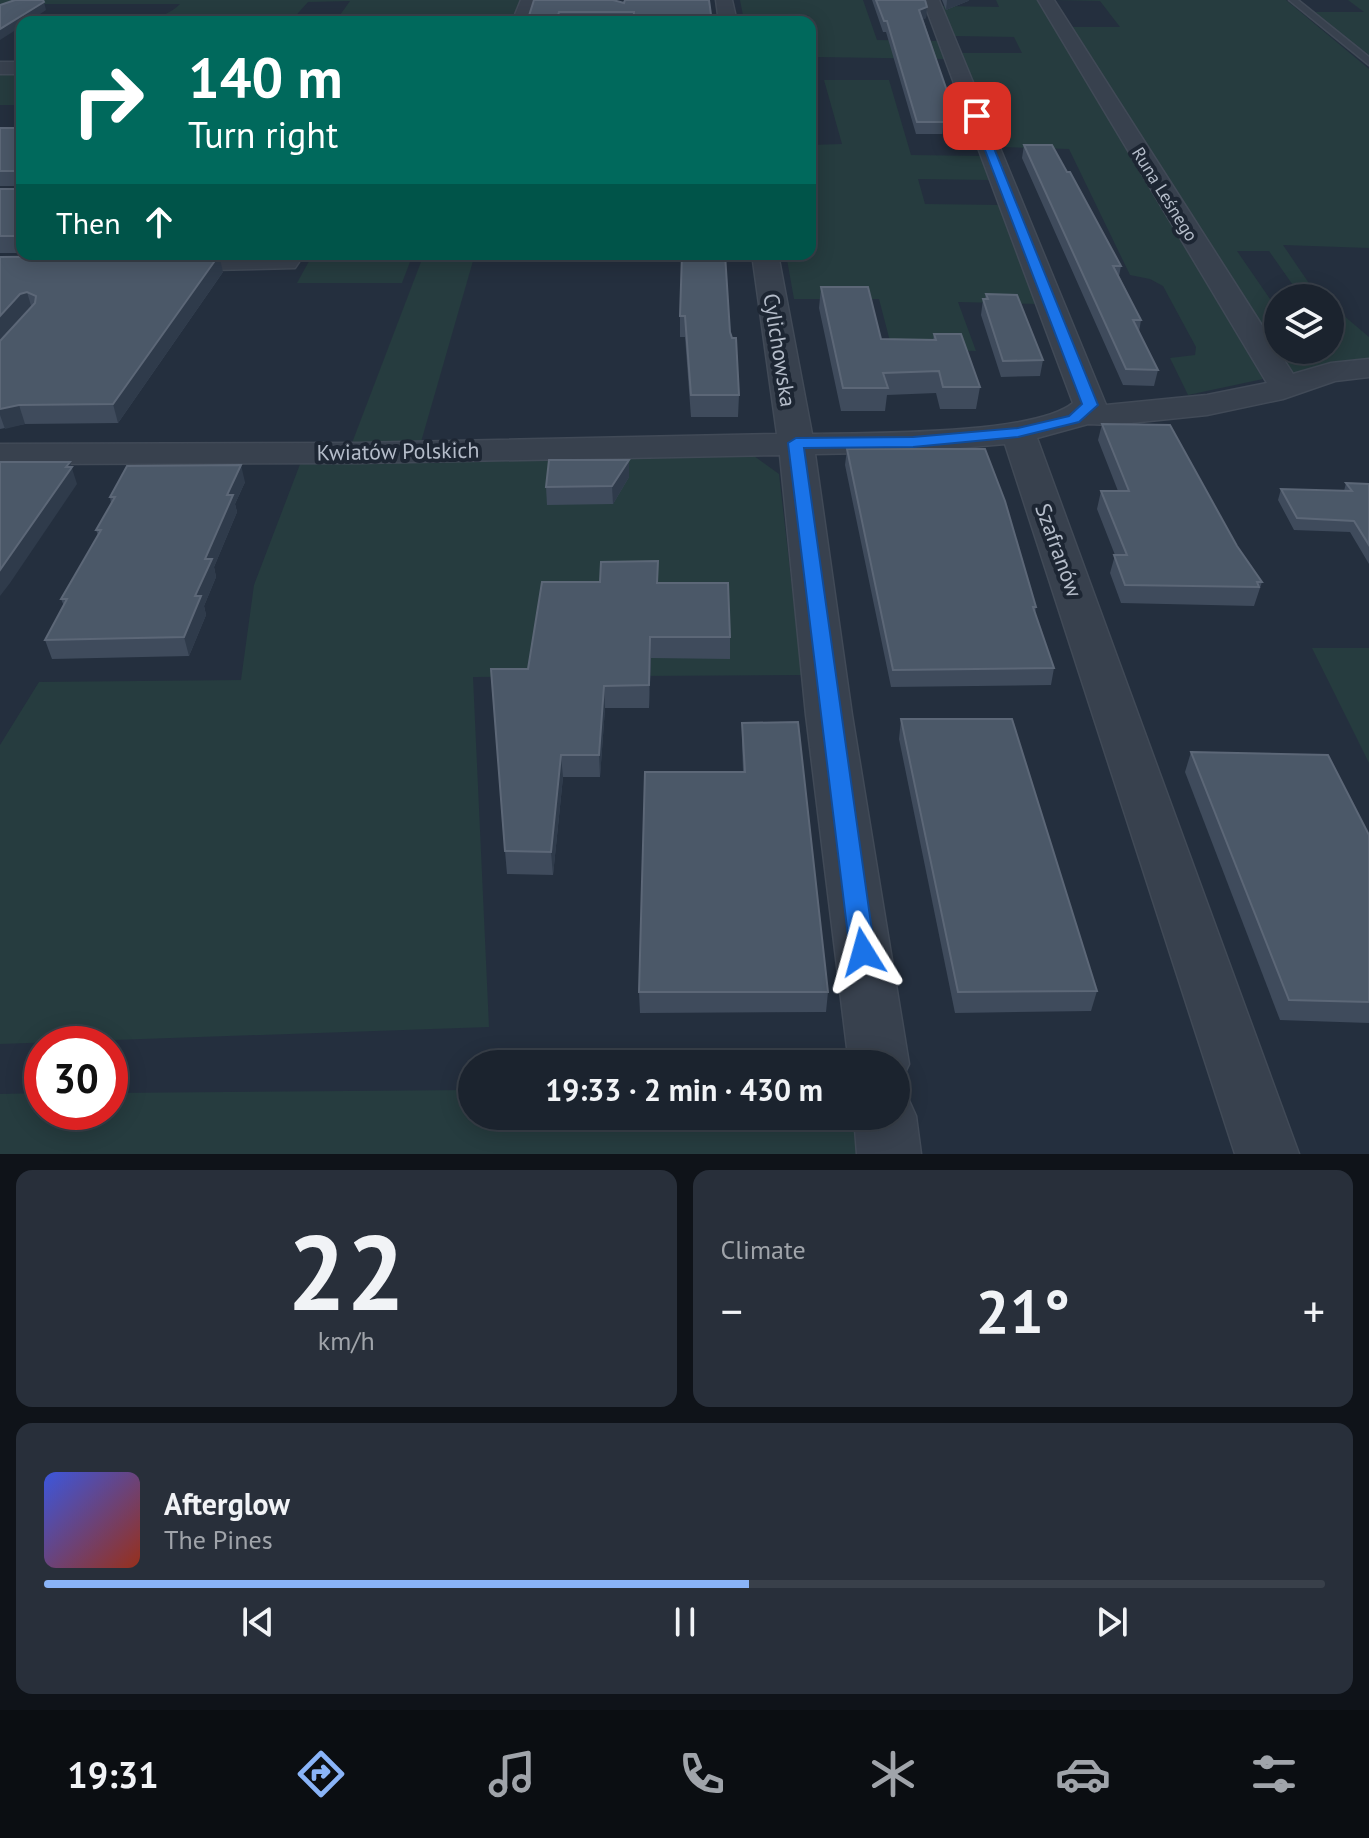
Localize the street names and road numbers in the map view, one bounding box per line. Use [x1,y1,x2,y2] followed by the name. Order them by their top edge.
[1127,143,1203,245] street label: Runa Leśnego
[757,291,803,409] street label: Cylichowska
[316,436,480,466] street label: Kwiatów Polskich
[1029,499,1089,601] street label: Szafranów

